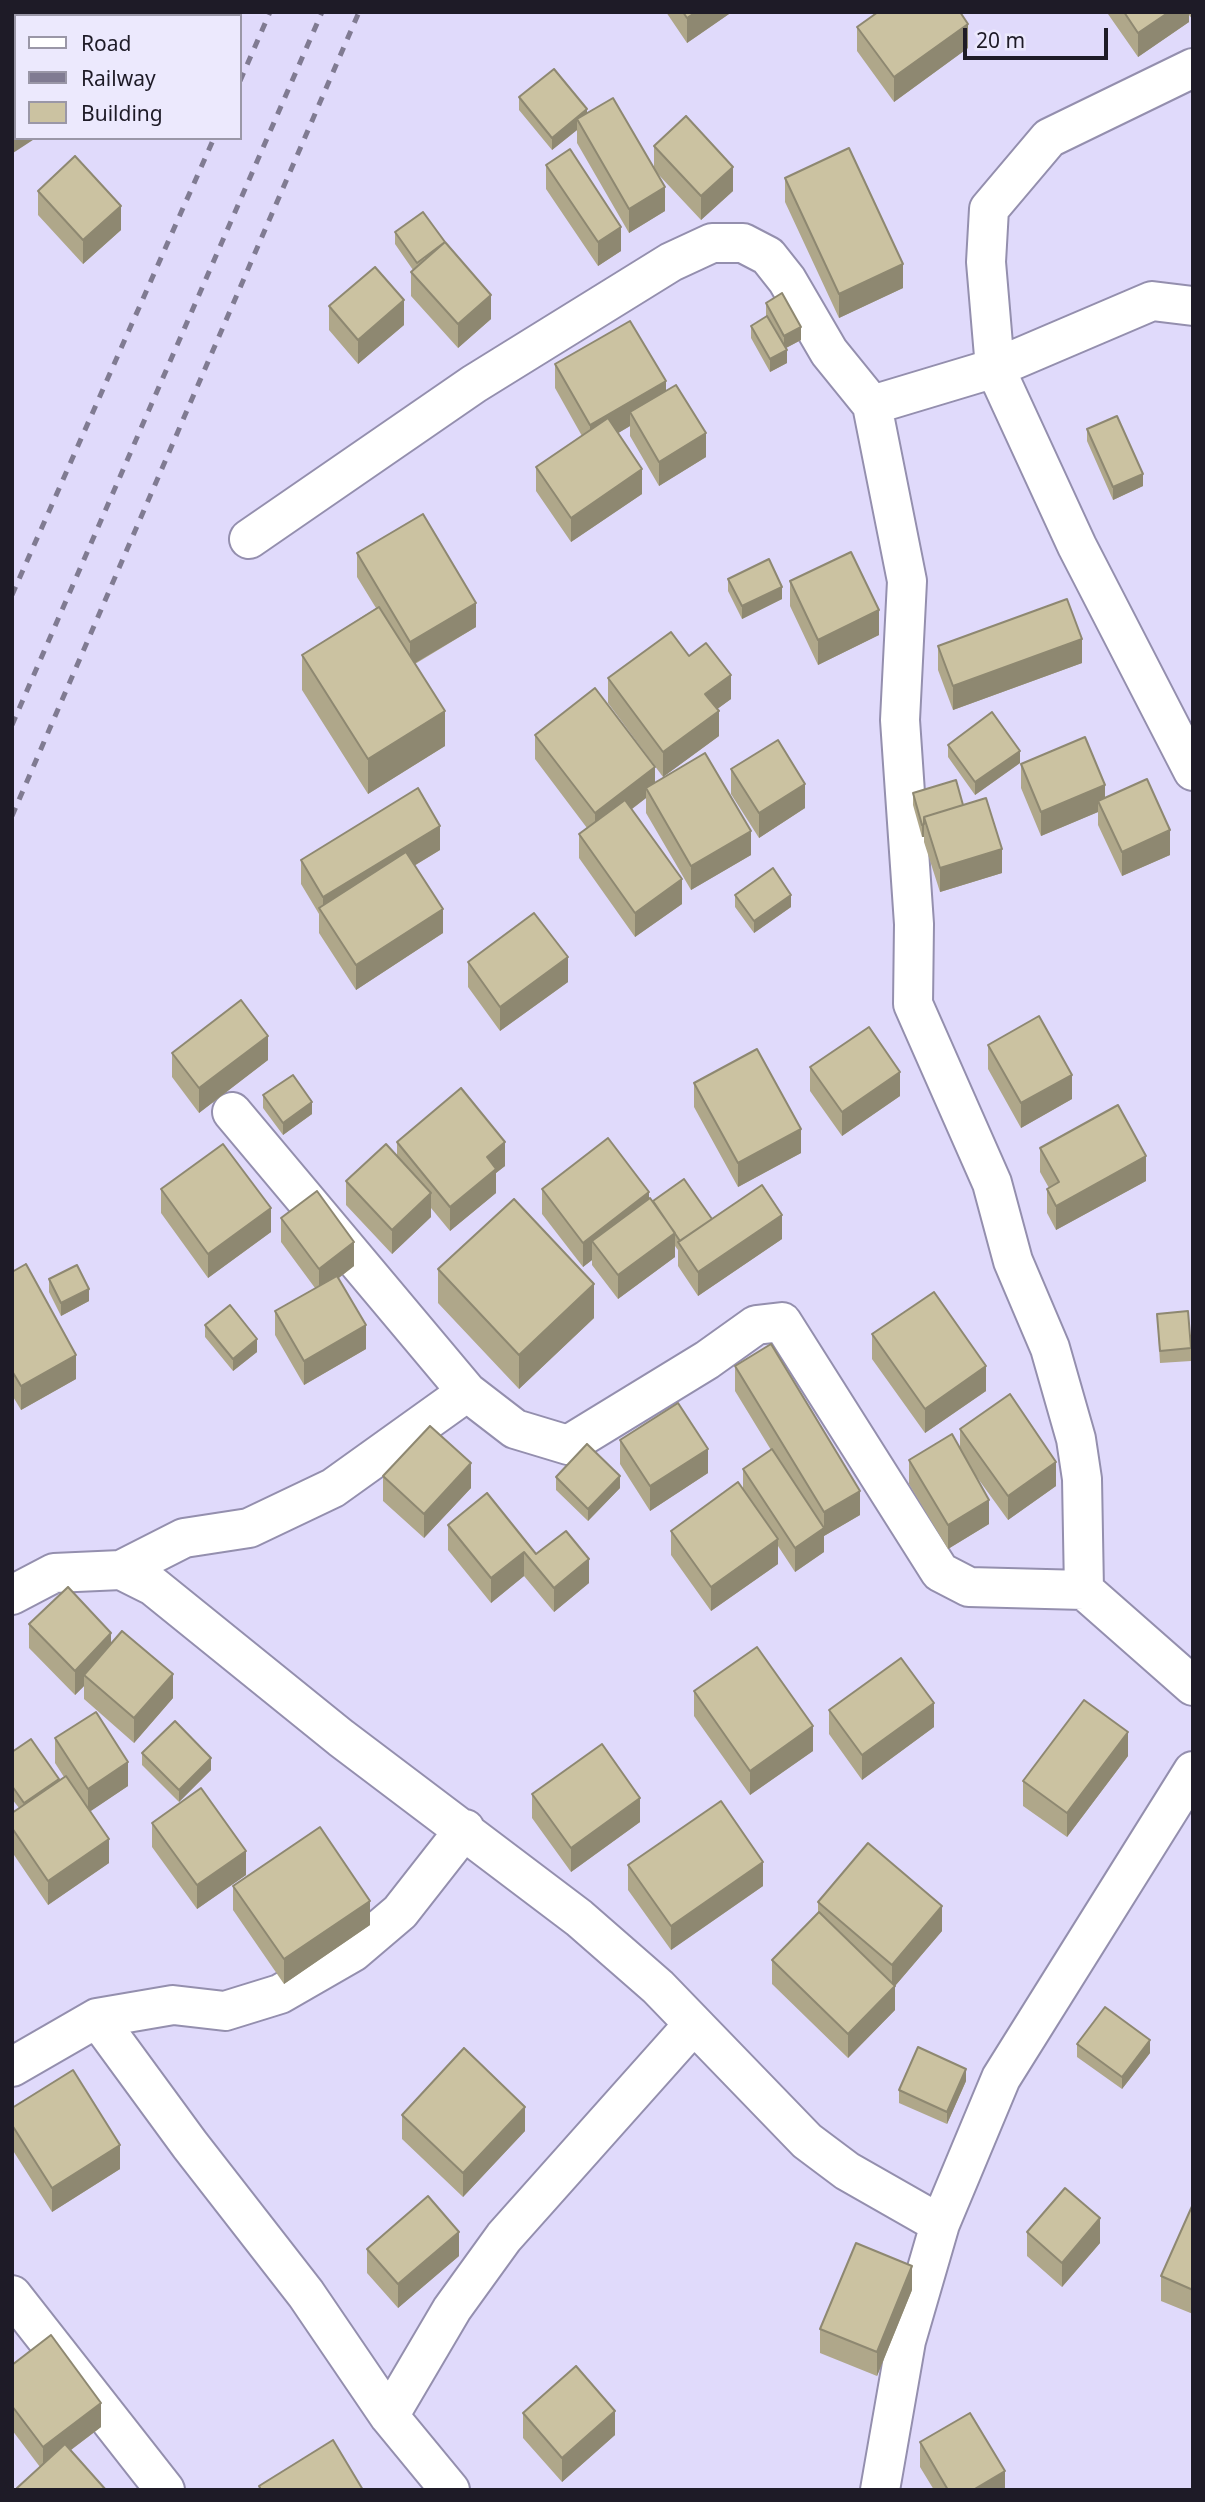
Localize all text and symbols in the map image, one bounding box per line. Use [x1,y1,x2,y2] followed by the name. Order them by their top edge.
[14,14,242,140] legend
[967,14,1112,58] scale bar
[976,26,1025,54] text: 20 m
[81,29,131,57] text: Road
[81,64,156,92] text: Railway
[81,99,163,127] text: Building

